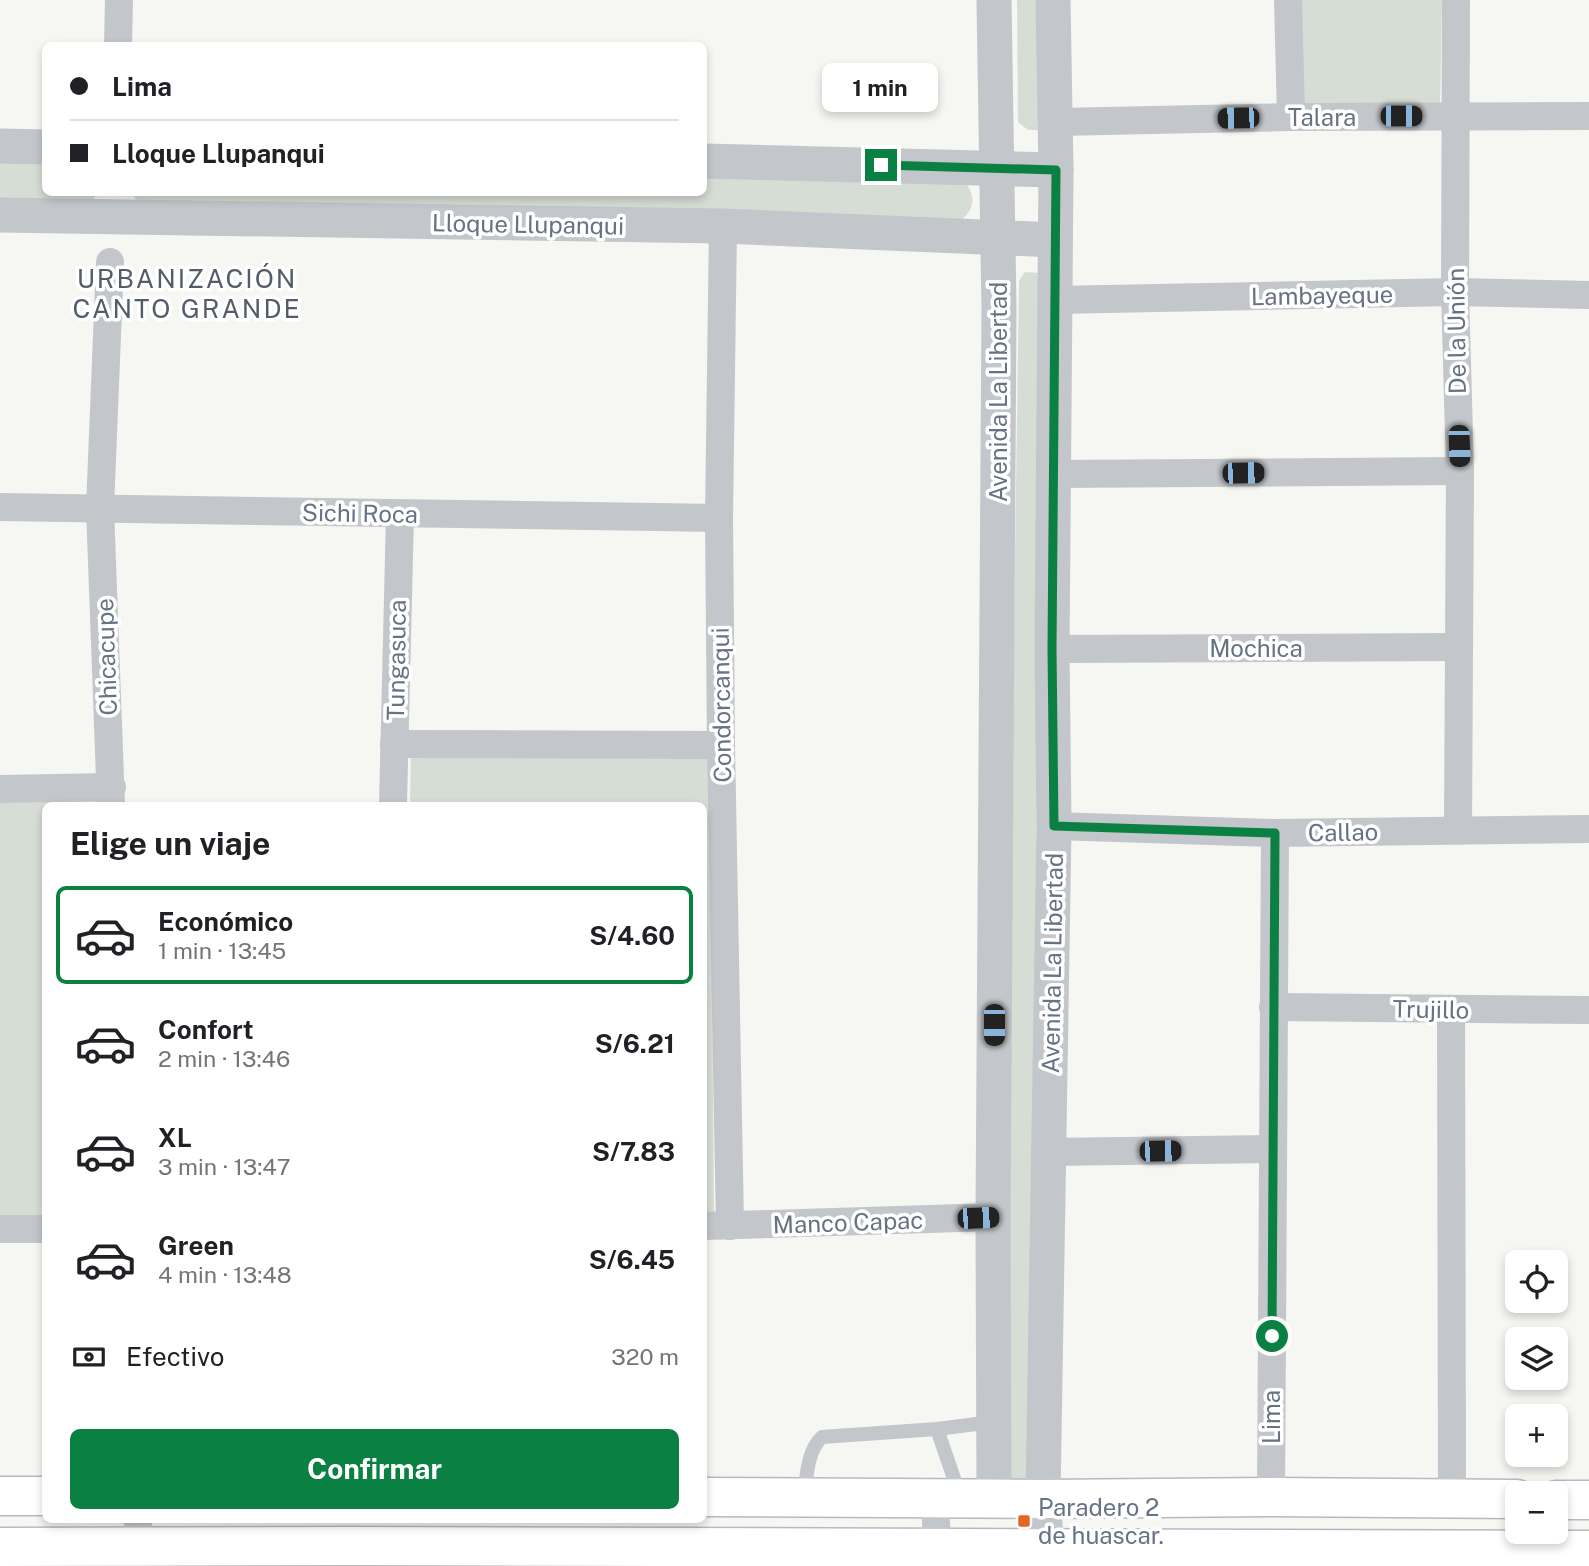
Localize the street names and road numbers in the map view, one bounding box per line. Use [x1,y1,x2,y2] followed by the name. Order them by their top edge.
[1288,103,1356,131] street label: Talara
[432,208,624,240] street label: Lloque Llupanqui
[1441,268,1471,394] street label: De la Unión
[1250,280,1394,310] street label: Lambayeque
[984,282,1012,502] street label: Avenida La Libertad
[302,498,418,528] street label: Sichi Roca
[90,598,122,716] street label: Chicacupe
[381,599,411,721] street label: Tungasuca
[706,627,736,783] street label: Condorcanqui
[1209,634,1303,662] street label: Mochica
[1307,817,1379,847] street label: Callao
[1036,852,1068,1074] street label: Avenida La Libertad
[1393,994,1469,1024] street label: Trujillo
[772,1205,924,1239] street label: Manco Capac
[1257,1390,1285,1444] street label: Lima

